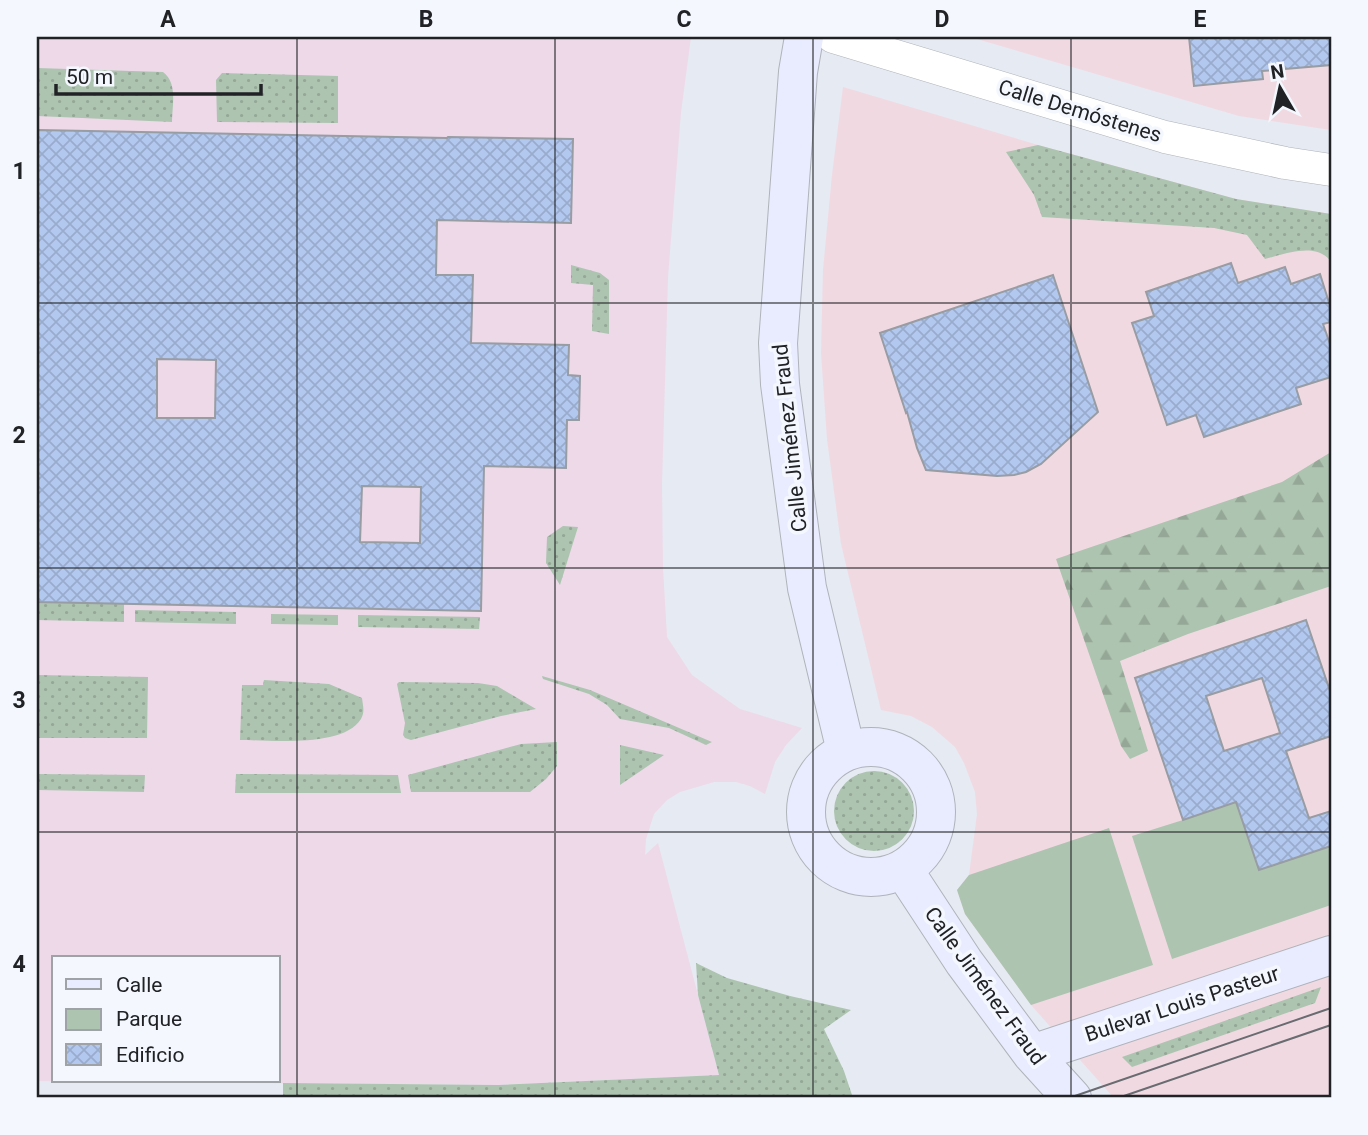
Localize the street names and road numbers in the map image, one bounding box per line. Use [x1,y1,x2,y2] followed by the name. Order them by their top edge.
[996,75,1164,147] street label: Calle Demóstenes
[768,343,812,533] street label: Calle Jiménez Fraud
[920,902,1050,1070] street label: Calle Jiménez Fraud
[1082,961,1282,1047] street label: Bulevar Louis Pasteur

